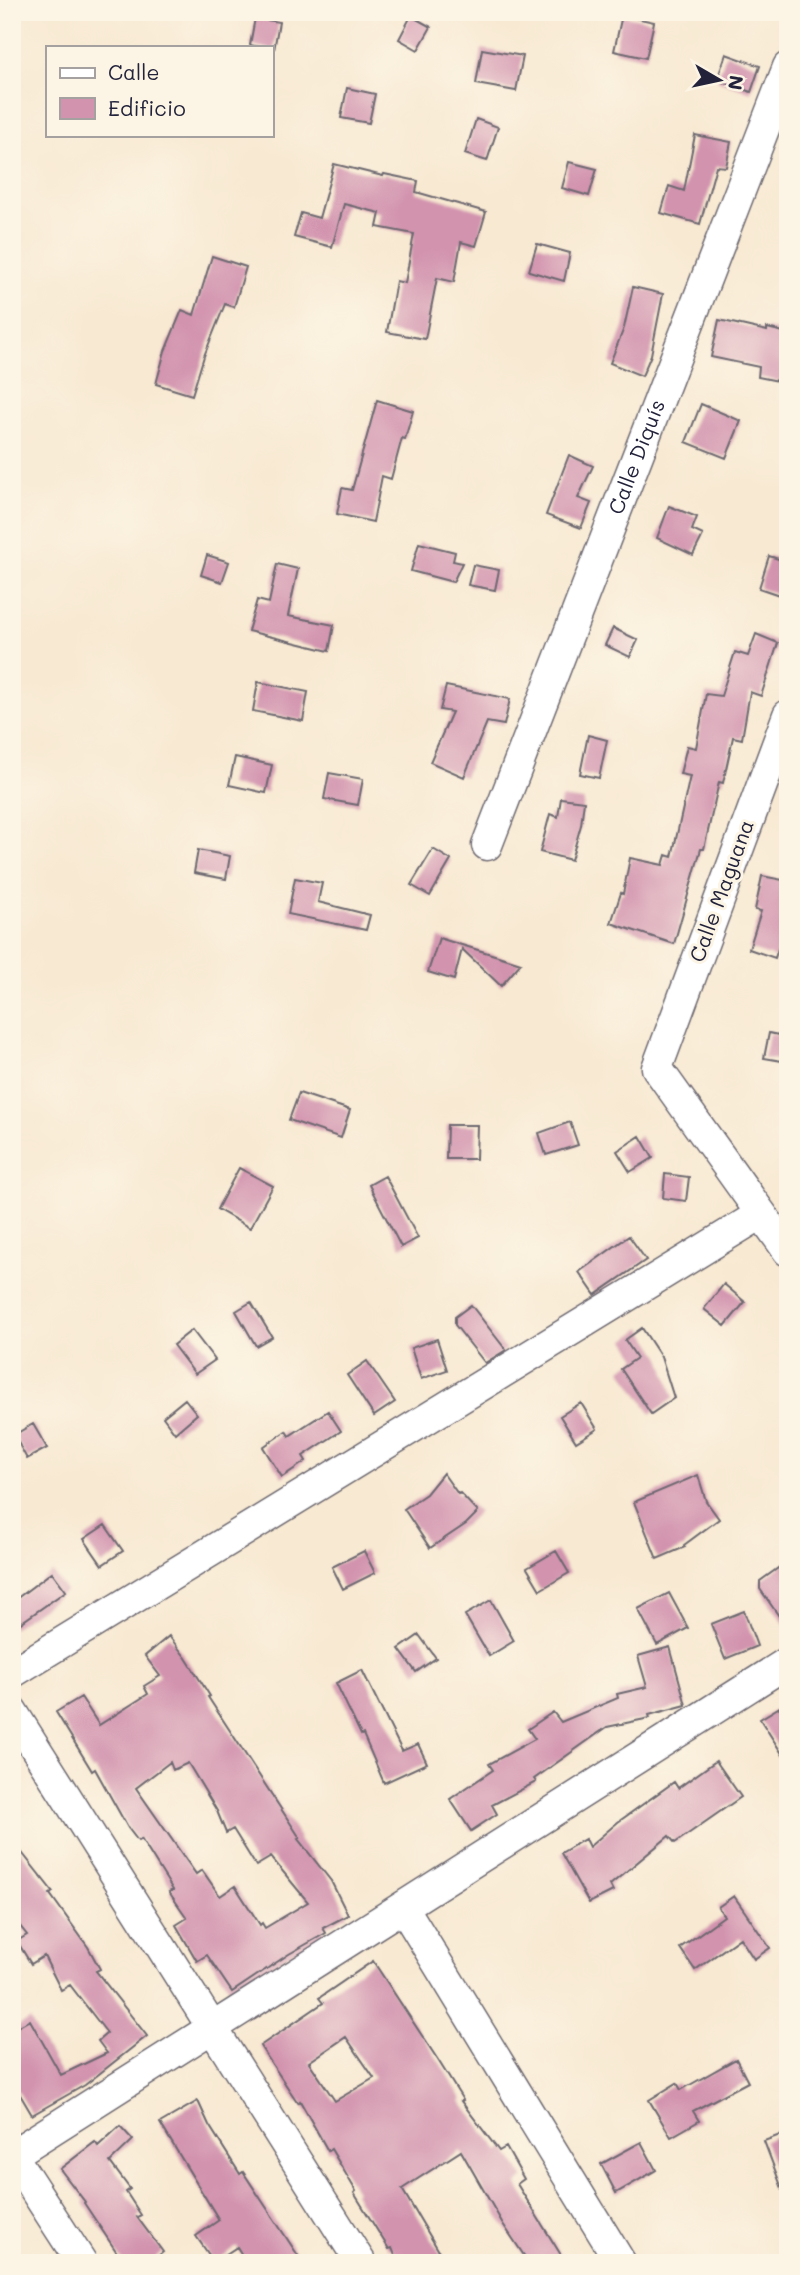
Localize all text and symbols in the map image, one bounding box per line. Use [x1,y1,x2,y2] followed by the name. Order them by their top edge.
[46,46,273,136] legend
[684,46,754,116] north arrow
[108,58,160,85] text: Calle
[723,74,750,92] text: N
[108,94,186,121] text: Edificio
[601,395,670,518] street label: Calle Diquís
[682,816,759,965] street label: Calle Maguana

